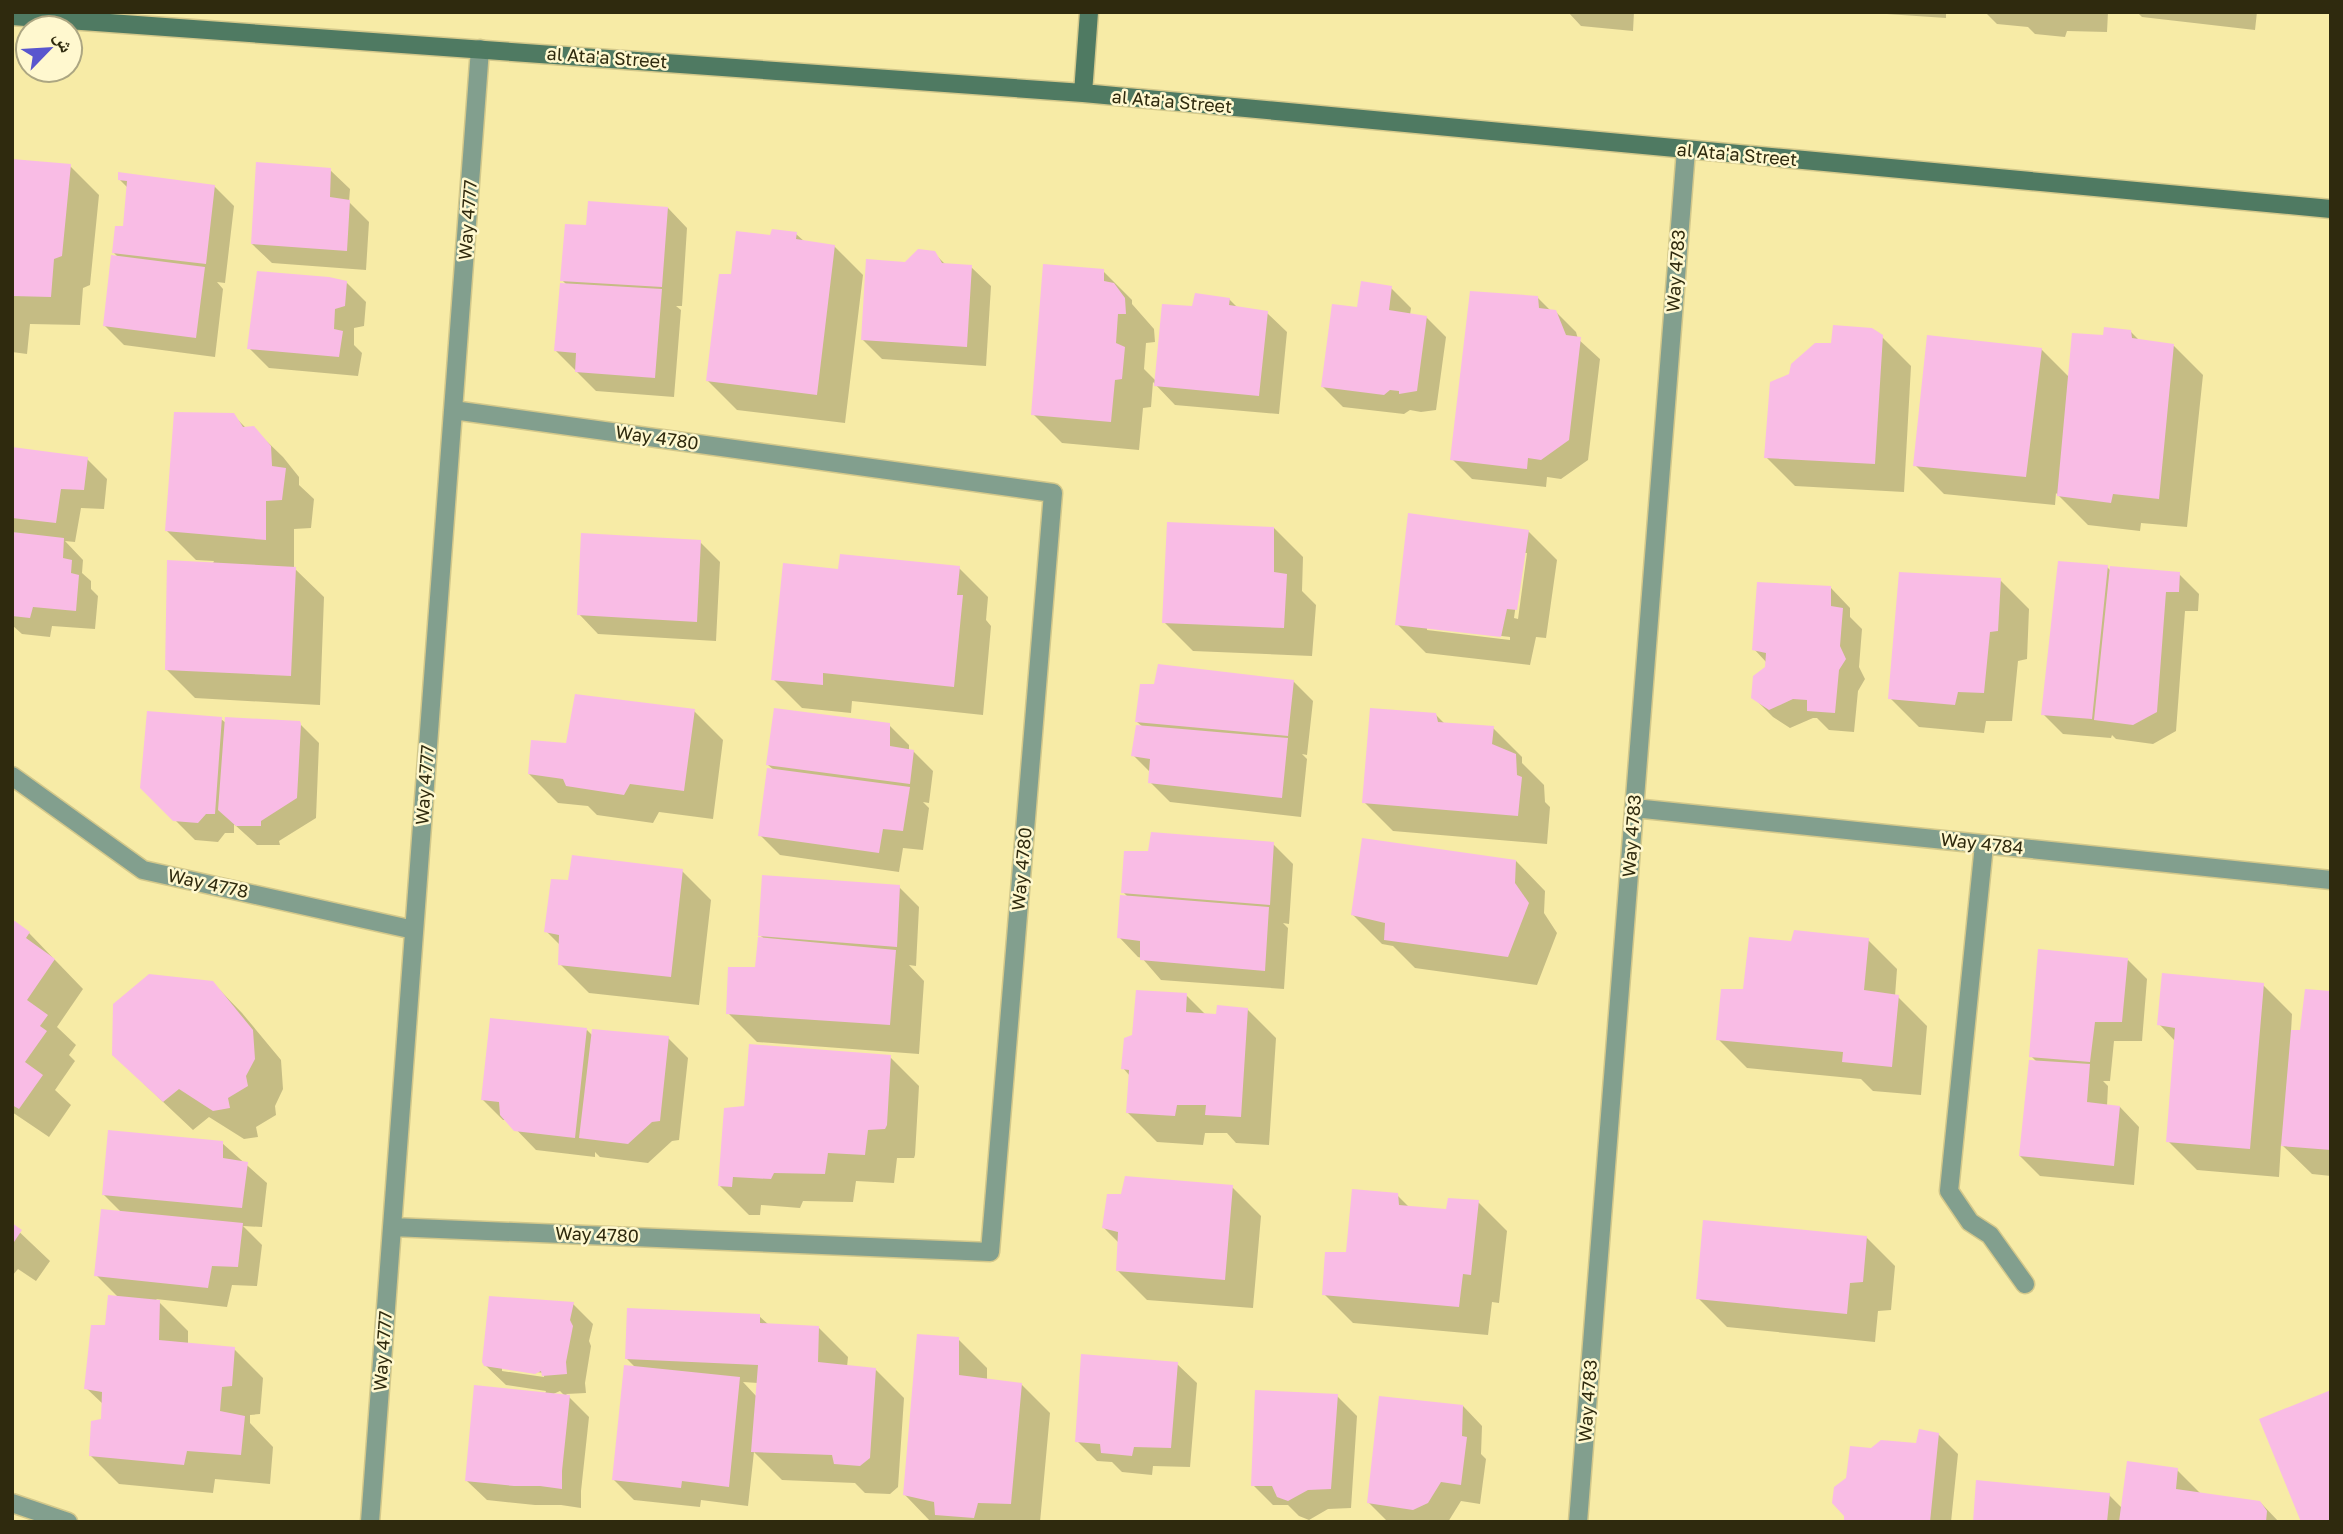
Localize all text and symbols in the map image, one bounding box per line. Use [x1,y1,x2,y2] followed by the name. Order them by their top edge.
[14,14,84,84] north arrow
[49,28,80,56] text: ش
[546,42,668,72] street label: al Ata'a Street
[1111,85,1233,117] street label: al Ata'a Street
[1676,138,1798,170] street label: al Ata'a Street
[453,179,481,261] street label: Way 4777
[1661,229,1689,313] street label: Way 4783
[614,420,700,454] street label: Way 4780
[410,744,438,826] street label: Way 4777
[1617,794,1645,878] street label: Way 4783
[1006,826,1036,912] street label: Way 4780
[1939,828,2025,858] street label: Way 4784
[166,864,251,902] street label: Way 4778
[555,1222,639,1246] street label: Way 4780
[368,1310,396,1392] street label: Way 4777
[1573,1359,1601,1443] street label: Way 4783

